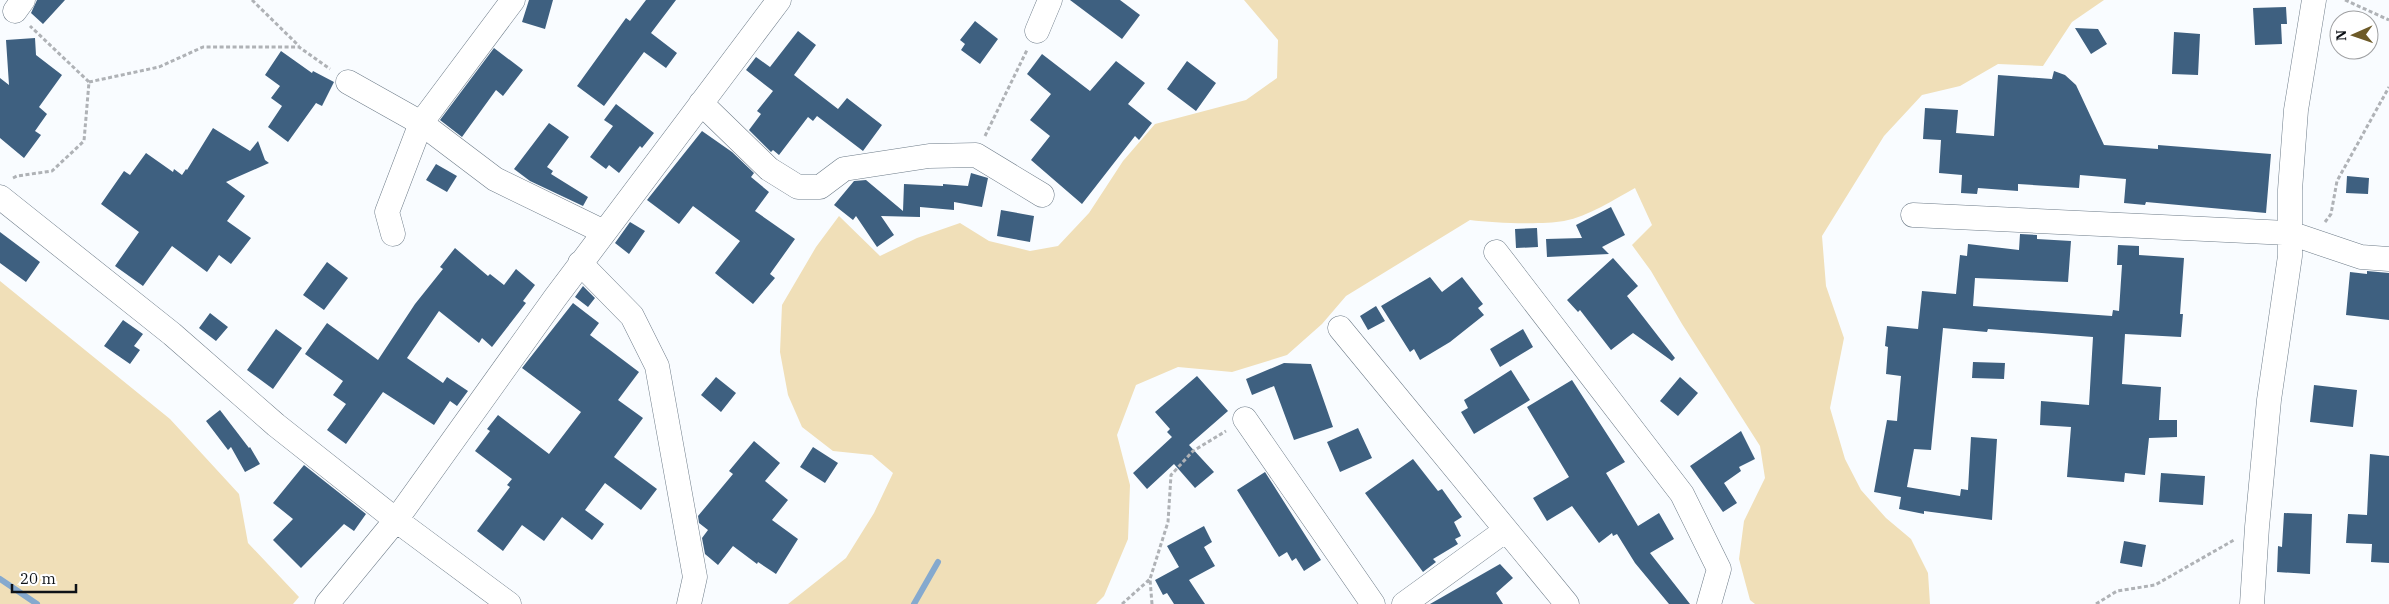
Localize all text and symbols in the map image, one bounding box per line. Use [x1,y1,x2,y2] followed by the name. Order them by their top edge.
[2329,10,2379,60] north arrow
[2332,30,2350,41] text: N
[12,562,76,594] scale bar
[20,569,56,588] text: 20 m

